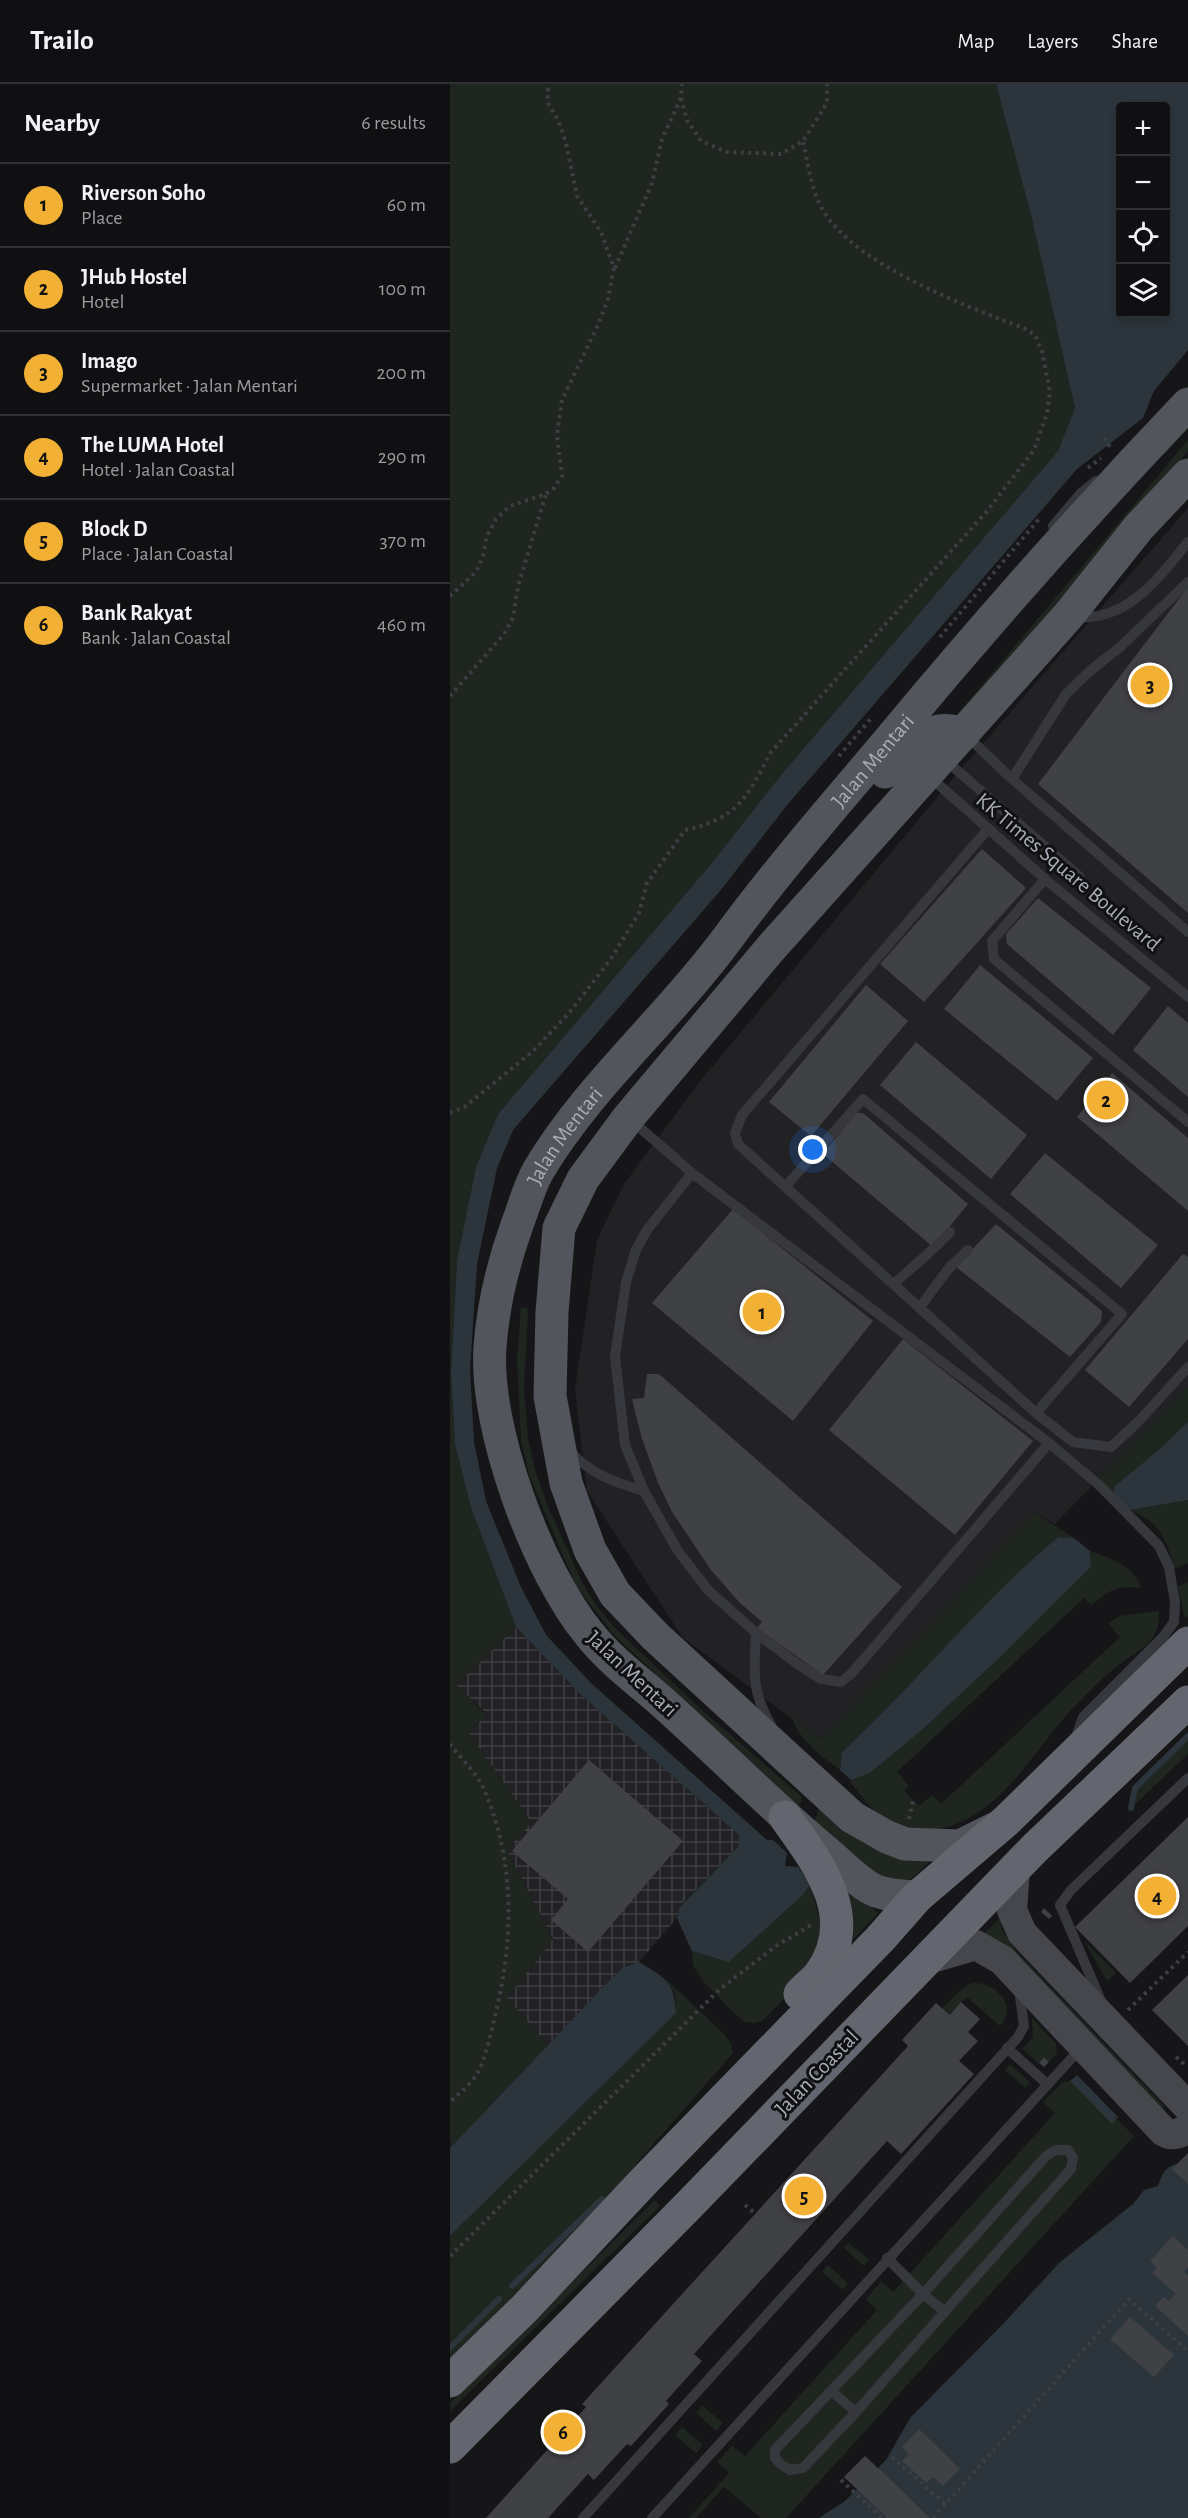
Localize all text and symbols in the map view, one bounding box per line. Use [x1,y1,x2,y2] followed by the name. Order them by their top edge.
[30,27,94,55] text: Trailo
[958,31,994,52] text: Map
[1027,31,1078,52] text: Layers
[1111,31,1158,52] text: Share
[1116,102,1170,318] map controls
[1116,102,1170,156] button: +
[24,110,100,136] text: Nearby
[361,113,426,133] text: 6 results
[1116,156,1170,210] button: −
[81,182,206,204] text: Riverson Soho
[40,195,47,215] text: 1
[387,195,426,215] text: 60 m
[81,208,122,228] text: Place
[1116,210,1170,264] button: locate
[1116,264,1170,318] button: layers
[81,266,187,288] text: JHub Hostel
[39,279,48,299] text: 2
[379,279,426,299] text: 100 m
[81,292,124,312] text: Hotel
[81,350,137,372] text: Imago
[39,363,48,383] text: 3
[376,363,426,383] text: 200 m
[81,376,298,396] text: Supermarket · Jalan Mentari
[81,434,224,456] text: The LUMA Hotel
[38,447,49,467] text: 4
[378,447,426,467] text: 290 m
[81,460,235,480] text: Hotel · Jalan Coastal
[81,518,147,540] text: Block D
[39,531,48,551] text: 5
[380,531,426,551] text: 370 m
[81,544,233,564] text: Place · Jalan Coastal
[81,602,192,624] text: Bank Rakyat
[39,615,48,635] text: 6
[377,615,426,635] text: 460 m
[81,628,231,648] text: Bank · Jalan Coastal
[1130,662,1170,708] pin: 3
[827,710,918,812] street label: Jalan Mentari
[972,788,1165,955] street label: KK Times Square Boulevard
[1086,1078,1126,1122] pin: 2
[523,1083,607,1188] street label: Jalan Mentari
[798,1135,827,1164] your location
[742,1290,782,1334] pin: 1
[583,1627,682,1721] street label: Jalan Mentari
[1138,1874,1176,1918] pin: 4
[771,2026,863,2120] street label: Jalan Coastal
[784,2174,824,2218] pin: 5
[544,2410,582,2454] pin: 6

